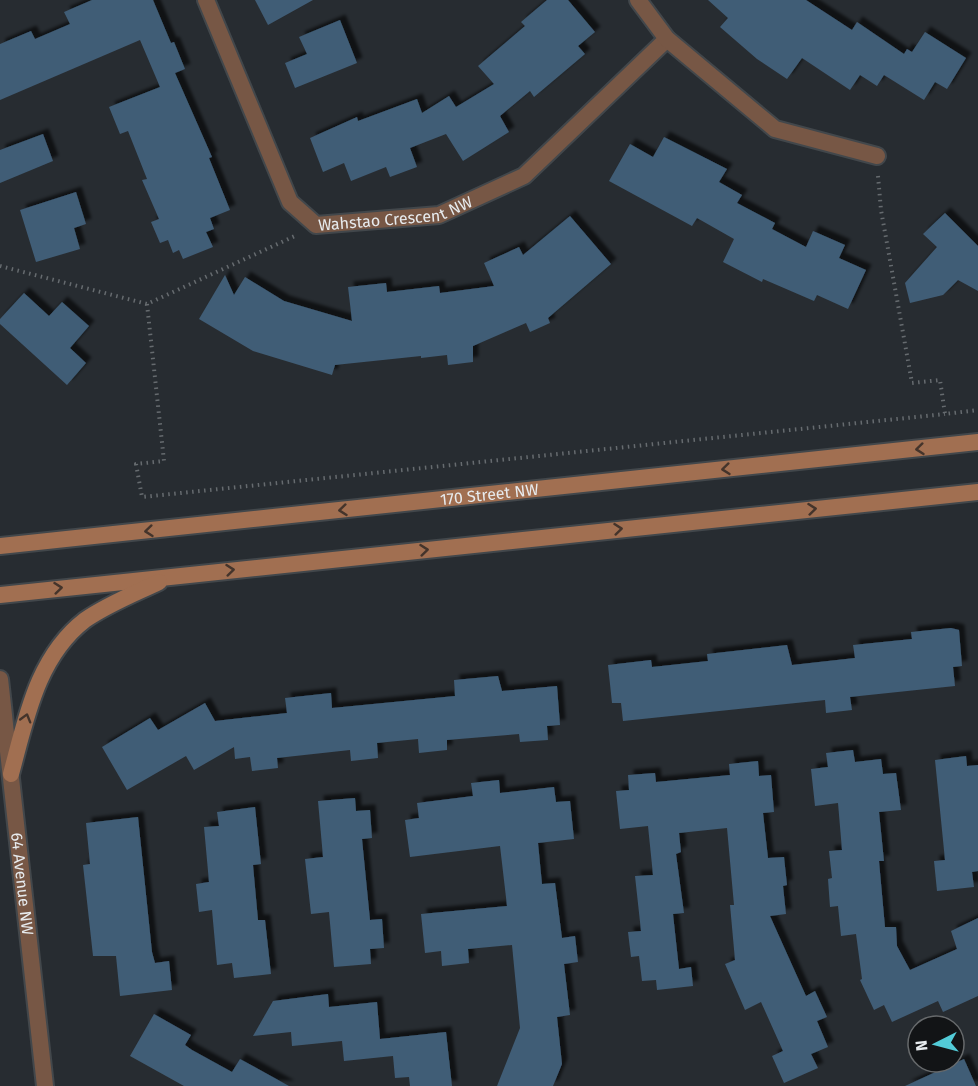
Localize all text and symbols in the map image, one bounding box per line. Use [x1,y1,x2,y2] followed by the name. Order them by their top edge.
[317,192,475,234] street label: Wahstao Crescent NW
[915,442,924,454] one-way arrow
[721,462,730,475] one-way arrow
[439,479,539,509] street label: 170 Street NW
[338,503,347,516] one-way arrow
[808,503,817,516] one-way arrow
[614,523,623,536] one-way arrow
[144,524,153,536] one-way arrow
[420,544,429,556] one-way arrow
[226,564,235,577] one-way arrow
[54,582,63,595] one-way arrow
[19,713,32,723] one-way arrow
[8,832,38,936] street label: 64 Avenue NW
[906,1014,966,1074] north arrow
[912,1039,932,1052] text: N

